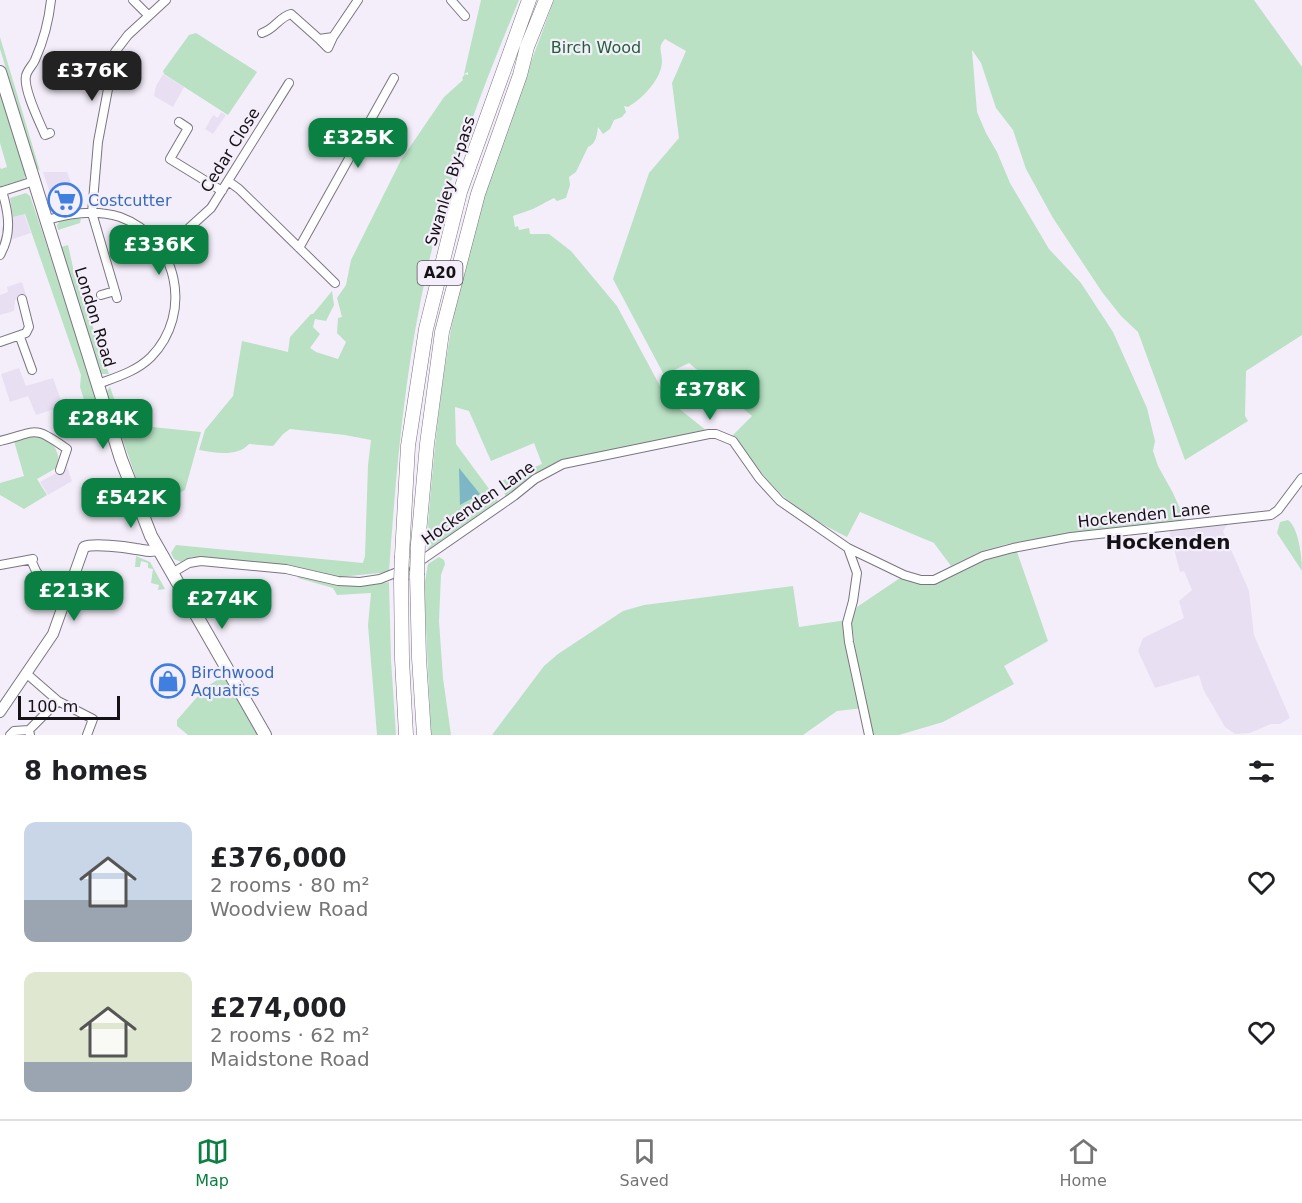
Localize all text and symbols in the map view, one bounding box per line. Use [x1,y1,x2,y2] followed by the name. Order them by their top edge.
[551,38,641,57] park label: Birch Wood
[50,51,134,102] pin: £376K
[56,58,128,82] text: £376K
[196,104,264,196] street label: Cedar Close
[421,114,479,248] street label: Swanley By-pass
[316,118,400,169] pin: £325K
[322,125,394,149] text: £325K
[47,182,83,218] supermarket icon: Costcutter
[88,191,172,210] place label: Costcutter
[117,225,201,276] pin: £336K
[123,232,195,256] text: £336K
[418,261,462,285] road number: A20
[71,265,119,369] street label: London Road
[668,370,752,421] pin: £378K
[674,377,746,401] text: £378K
[61,399,145,450] pin: £284K
[67,406,139,430] text: £284K
[418,457,538,549] street label: Hockenden Lane
[89,478,173,529] pin: £542K
[95,485,167,509] text: £542K
[1077,499,1211,531] street label: Hockenden Lane
[1105,530,1231,554] district label: Hockenden
[32,571,116,622] pin: £213K
[38,578,110,602] text: £213K
[180,579,264,630] pin: £274K
[186,586,258,610] text: £274K
[150,663,186,699] shop icon: Birchwood Aquatics
[191,663,274,700] place label: Birchwood Aquatics
[18,693,120,720] scale bar
[27,697,78,716] text: 100 m
[1245,755,1278,788] icon: filters
[24,756,148,786] text: 8 homes
[210,843,347,873] text: £376,000
[72,846,144,918] icon: home
[1245,866,1278,899] icon: heart
[210,873,370,897] text: 2 rooms · 80 m²
[210,897,368,921] text: Woodview Road
[210,993,347,1023] text: £274,000
[72,996,144,1068] icon: home
[1245,1016,1278,1049] icon: heart
[210,1023,370,1047] text: 2 rooms · 62 m²
[210,1047,370,1071] text: Maidstone Road
[195,1135,229,1190] tab: Map
[620,1135,669,1190] tab: Saved
[1059,1135,1107,1190] tab: Home

